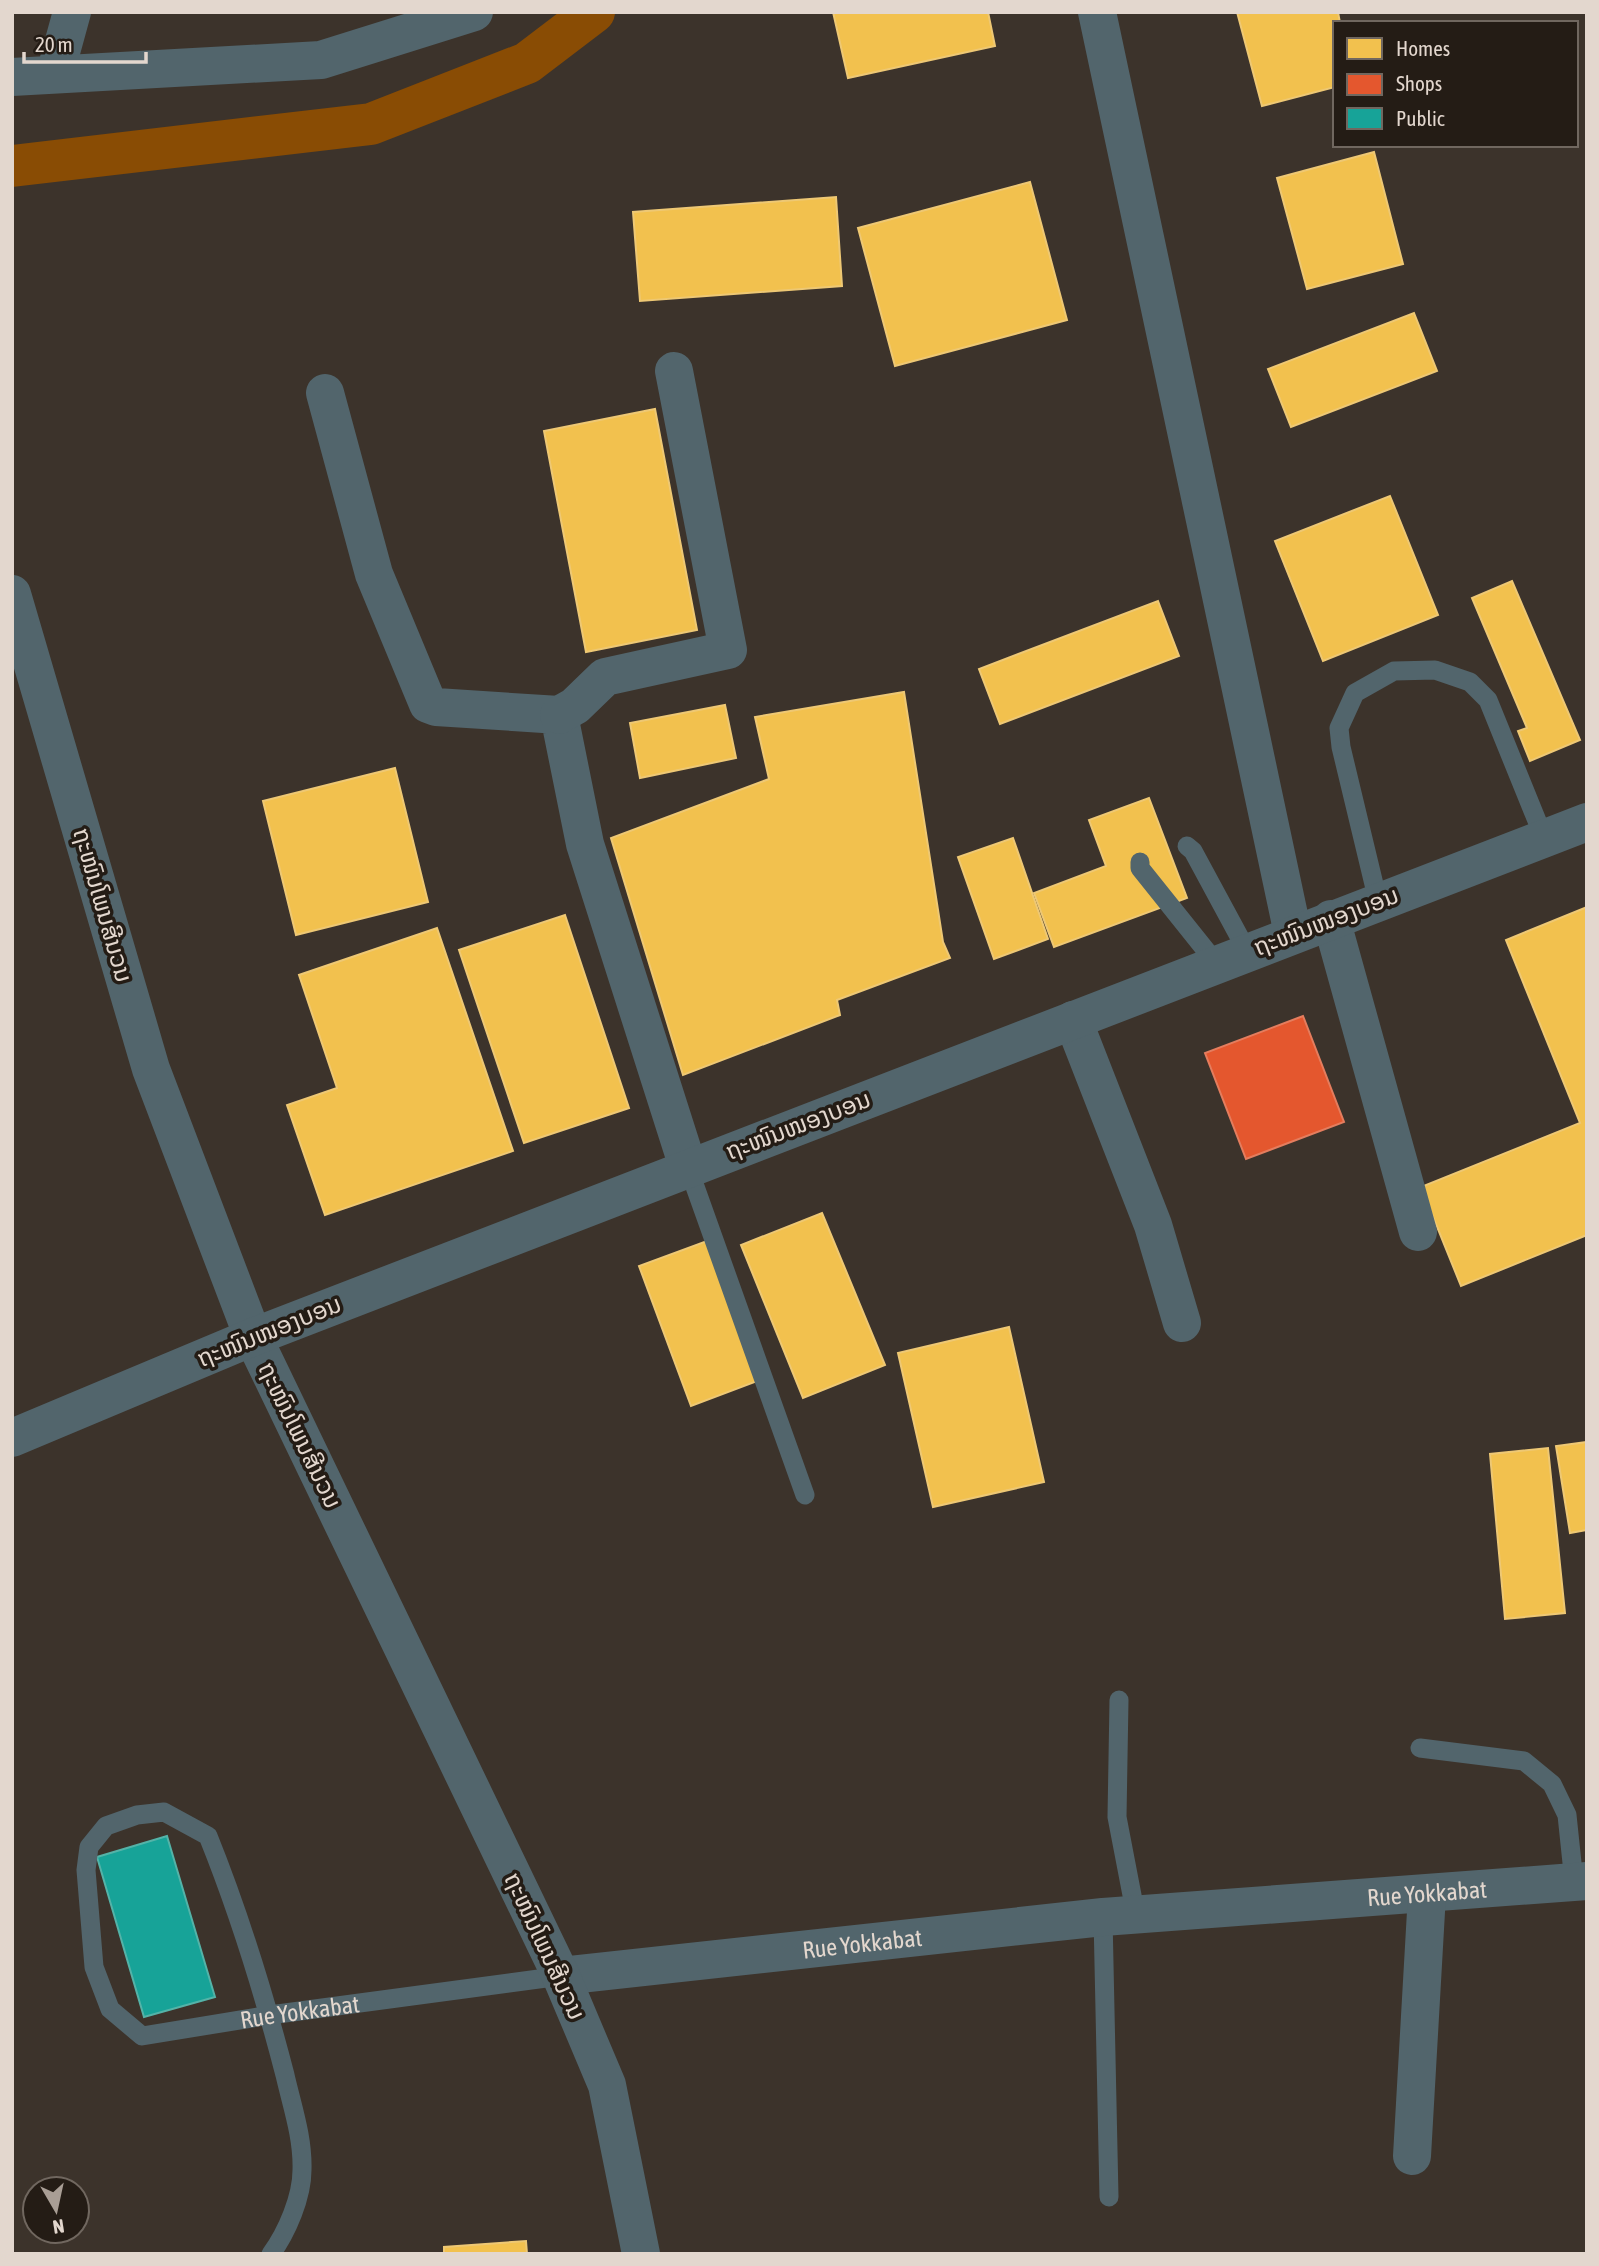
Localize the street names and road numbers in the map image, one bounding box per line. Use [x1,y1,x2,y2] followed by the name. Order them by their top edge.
[68,825,138,985] street label: ຖະໜົນໂພນສີນວນ
[1250,881,1402,961] street label: ຖະໜົນໜອງບອນ
[722,1085,874,1165] street label: ຖະໜົນໜອງບອນ
[193,1290,345,1372] street label: ຖະໜົນໜອງບອນ
[253,1357,347,1513] street label: ຖະໜົນໂພນສີນວນ
[499,1868,591,2024] street label: ຖະໜົນໂພນສີນວນ
[1366,1875,1488,1911] street label: Rue Yokkabat
[801,1923,923,1963] street label: Rue Yokkabat
[238,1990,361,2033] street label: Rue Yokkabat

